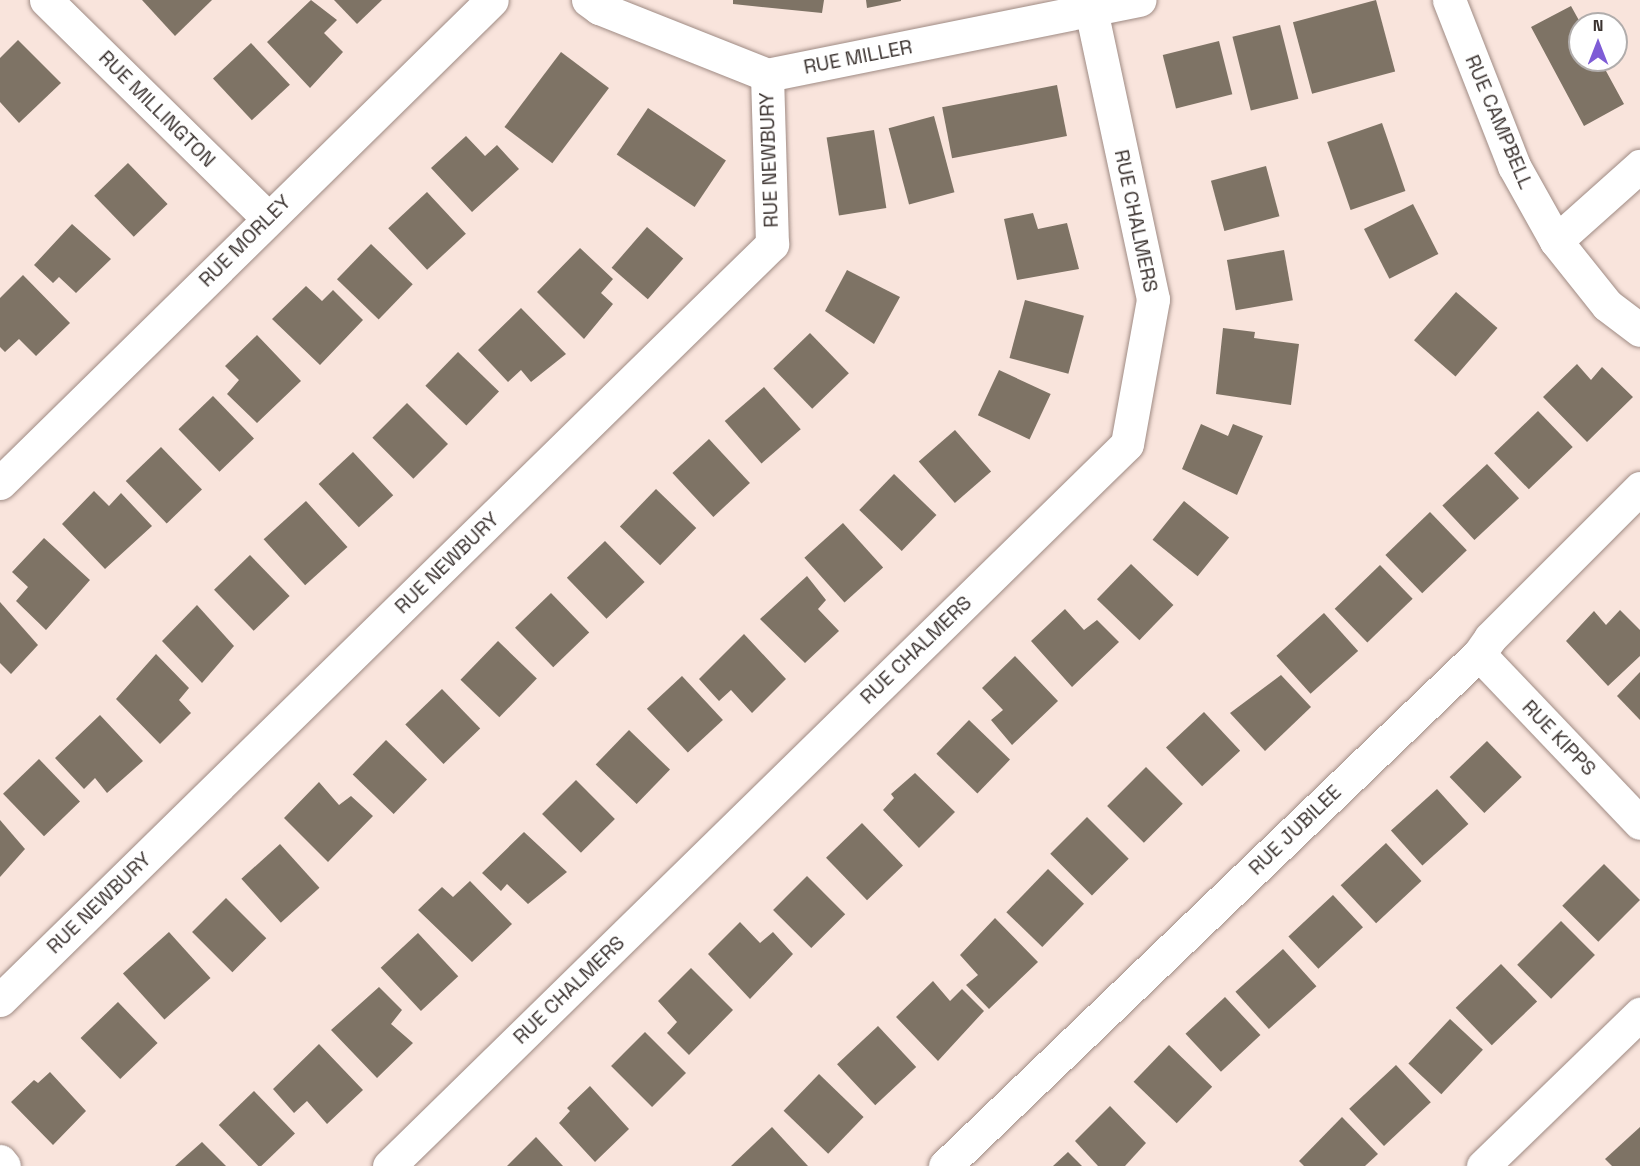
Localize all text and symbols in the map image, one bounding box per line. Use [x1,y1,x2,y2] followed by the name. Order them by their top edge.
[1568,12,1628,72] north arrow
[1593,15,1603,36] text: N
[802,35,914,79] street label: RUE MILLER
[94,46,220,172] street label: RUE MILLINGTON
[1460,51,1538,193] street label: RUE CAMPBELL
[755,92,783,228] street label: RUE NEWBURY
[1109,147,1163,295] street label: RUE CHALMERS
[194,190,296,292] street label: RUE MORLEY
[390,507,504,619] street label: RUE NEWBURY
[855,591,977,709] street label: RUE CHALMERS
[1517,695,1601,781] street label: RUE KIPPS
[1244,780,1346,880] street label: RUE JUBILEE
[42,847,156,959] street label: RUE NEWBURY
[508,931,630,1049] street label: RUE CHALMERS

